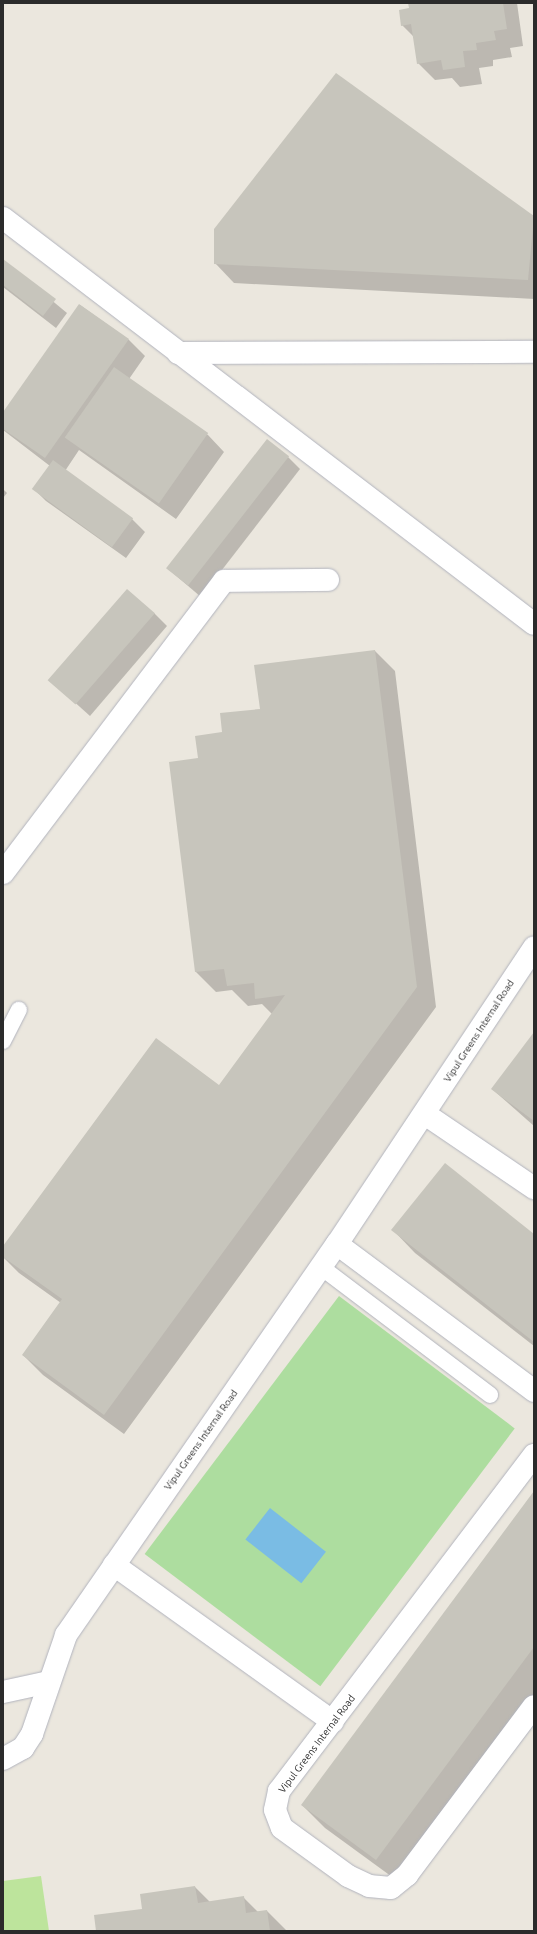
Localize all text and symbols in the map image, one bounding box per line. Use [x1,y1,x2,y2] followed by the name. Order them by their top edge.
[441,978,517,1084] street label: Vipul Greens Internal Road
[162,1388,240,1492] street label: Vipul Greens Internal Road
[276,1693,358,1795] street label: Vipul Greens Internal Road

